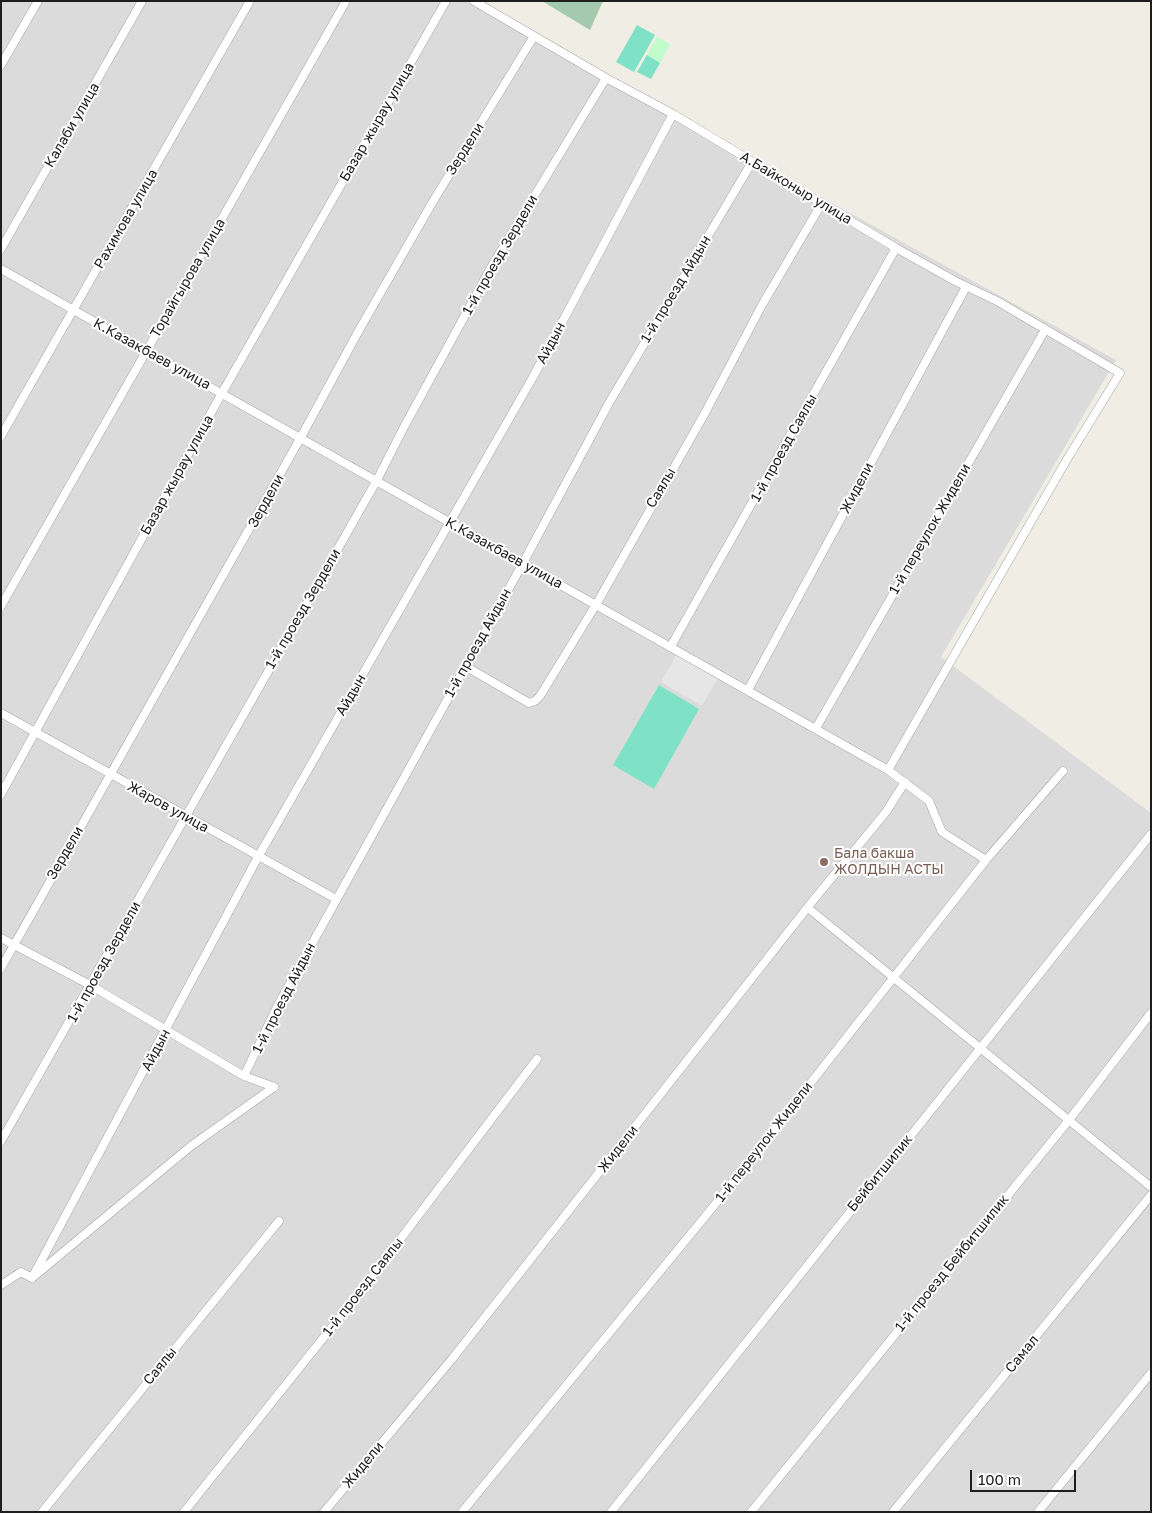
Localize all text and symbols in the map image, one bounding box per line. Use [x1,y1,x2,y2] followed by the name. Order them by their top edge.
[336,60,418,184] street label: Базар жырау улица
[41,80,103,170] street label: Калаби улица
[442,120,488,178] street label: Зердели
[737,148,855,228] street label: А.Байконыр улица
[91,166,161,272] street label: Рахимова улица
[459,192,541,318] street label: 1-й проезд Зердели
[147,215,229,341] street label: Торайгырова улица
[637,232,715,346] street label: 1-й проезд Айдын
[90,315,214,393] street label: К.Казакбаев улица
[533,319,569,367] street label: Айдын
[747,391,821,505] street label: 1-й проезд Саялы
[137,412,217,538] street label: Базар жырау улица
[837,460,877,516] street label: Жидели
[886,461,974,597] street label: 1-й переулок Жидели
[643,465,679,511] street label: Саялы
[244,471,288,531] street label: Зердели
[442,514,566,592] street label: К.Казакбаев улица
[262,546,344,672] street label: 1-й проезд Зердели
[441,586,515,700] street label: 1-й проезд Айдын
[332,671,370,719] street label: Айдын
[124,778,212,836] street label: Жаров улица
[43,823,87,883] street label: Зердели
[834,846,944,879] place label: Бала бакша ЖОЛДЫН АСТЫ
[818,856,830,868] marker: Бала бакша ЖОЛДЫН АСТЫ
[64,899,144,1025] street label: 1-й проезд Зердели
[249,940,319,1056] street label: 1-й проезд Айдын
[138,1026,174,1074] street label: Айдын
[712,1079,816,1205] street label: 1-й переулок Жидели
[594,1122,642,1176] street label: Жидели
[844,1131,916,1215] street label: Бейбитшилик
[892,1191,1012,1335] street label: 1-й проезд Бейбитшилик
[319,1234,407,1340] street label: 1-й проезд Саялы
[1002,1332,1042,1376] street label: Самал
[140,1344,180,1388] street label: Саялы
[339,1438,387,1492] street label: Жидели
[972,1460,1078,1492] scale bar
[978,1470,1021,1488] text: 100 m

